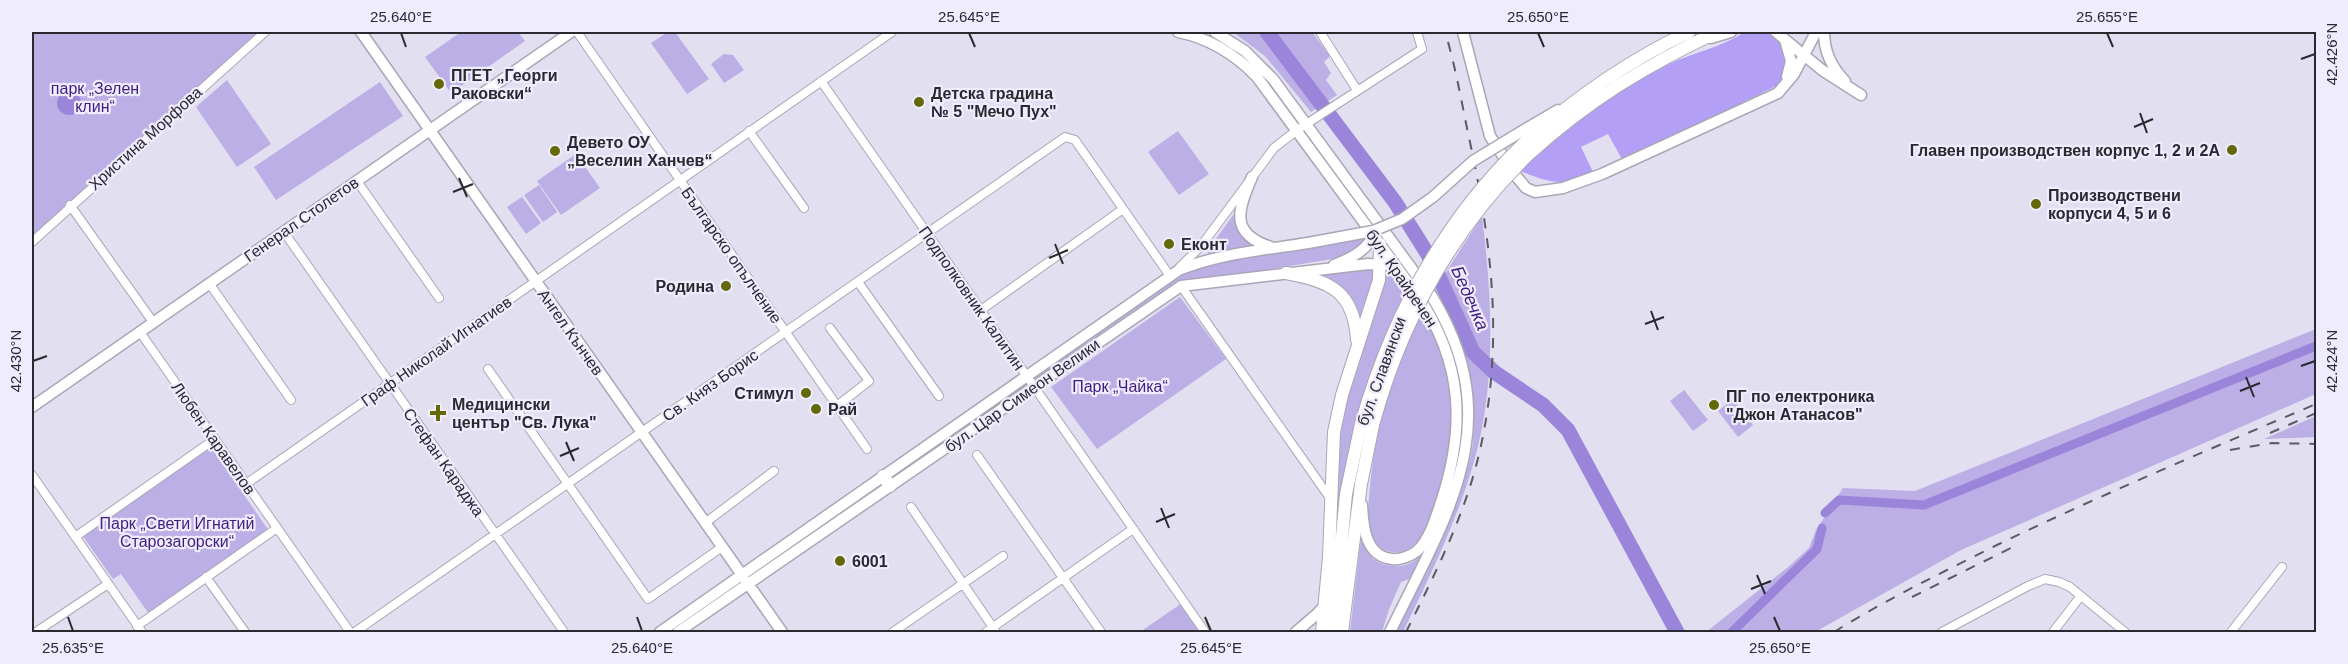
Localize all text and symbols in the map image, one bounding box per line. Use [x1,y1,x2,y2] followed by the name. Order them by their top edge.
[370,8,432,25] text: 25.640°E
[938,8,1000,25] text: 25.645°E
[1507,8,1569,25] text: 25.650°E
[2076,8,2138,25] text: 25.655°E
[2323,23,2340,85] text: 42.426°N
[451,67,558,102] place label: ПГЕТ „Георги Раковски“
[432,77,446,91] marker: ПГЕТ „Георги Раковски“
[51,80,139,115] park label: парк „Зелен клин“
[86,83,205,193] street label: Христина Морфова
[931,85,1057,120] place label: Детска градина № 5 "Мечо Пух"
[912,95,926,109] marker: Детска градина № 5 "Мечо Пух"
[567,134,712,169] place label: Девето ОУ „Веселин Ханчев“
[1910,142,2220,159] place label: Главен производствен корпус 1, 2 и 2А
[2225,143,2239,157] marker: Главен производствен корпус 1, 2 и 2А
[548,144,562,158] marker: Девето ОУ „Веселин Ханчев“
[241,174,362,265] street label: Генерал Столетов
[678,184,785,327] street label: Българско опълчение
[2048,187,2181,222] place label: Производствени корпуси 4, 5 и 6
[2029,197,2043,211] marker: Производствени корпуси 4, 5 и 6
[915,223,1028,373] street label: Подполковник Калитин
[1363,226,1441,330] street label: бул. Крайречен
[1181,236,1227,253] place label: Еконт
[1162,237,1176,251] marker: Еконт
[1447,263,1493,333] water label: Бедечка
[656,278,714,295] place label: Родина
[719,279,733,293] marker: Родина
[535,286,607,379] street label: Ангел Кънчев
[358,293,515,410] street label: Граф Николай Игнатиев
[1354,315,1409,428] street label: бул. Славянски
[7,330,24,392] text: 42.430°N
[2323,330,2340,392] text: 42.424°N
[942,335,1103,455] street label: бул. Цар Симеон Велики
[659,346,761,425] street label: Св. Княз Борис
[1072,378,1168,395] park label: Парк „Чайка“
[168,379,259,498] street label: Любен Каравелов
[734,385,794,402] place label: Стимул
[799,386,813,400] marker: Стимул
[1726,388,1875,423] place label: ПГ по електроника "Джон Атанасов"
[452,396,597,431] place label: Медицински център "Св. Лука"
[1707,398,1721,412] marker: ПГ по електроника "Джон Атанасов"
[828,401,857,418] place label: Рай
[809,402,823,416] marker: Рай
[429,404,447,422] marker: Медицински център "Св. Лука"
[400,405,487,520] street label: Стефан Караджа
[100,515,254,550] park label: Парк „Свети Игнатий Старозагорски“
[852,553,888,570] place label: 6001
[833,554,847,568] marker: 6001
[42,639,104,656] text: 25.635°E
[611,639,673,656] text: 25.640°E
[1180,639,1242,656] text: 25.645°E
[1749,639,1811,656] text: 25.650°E

